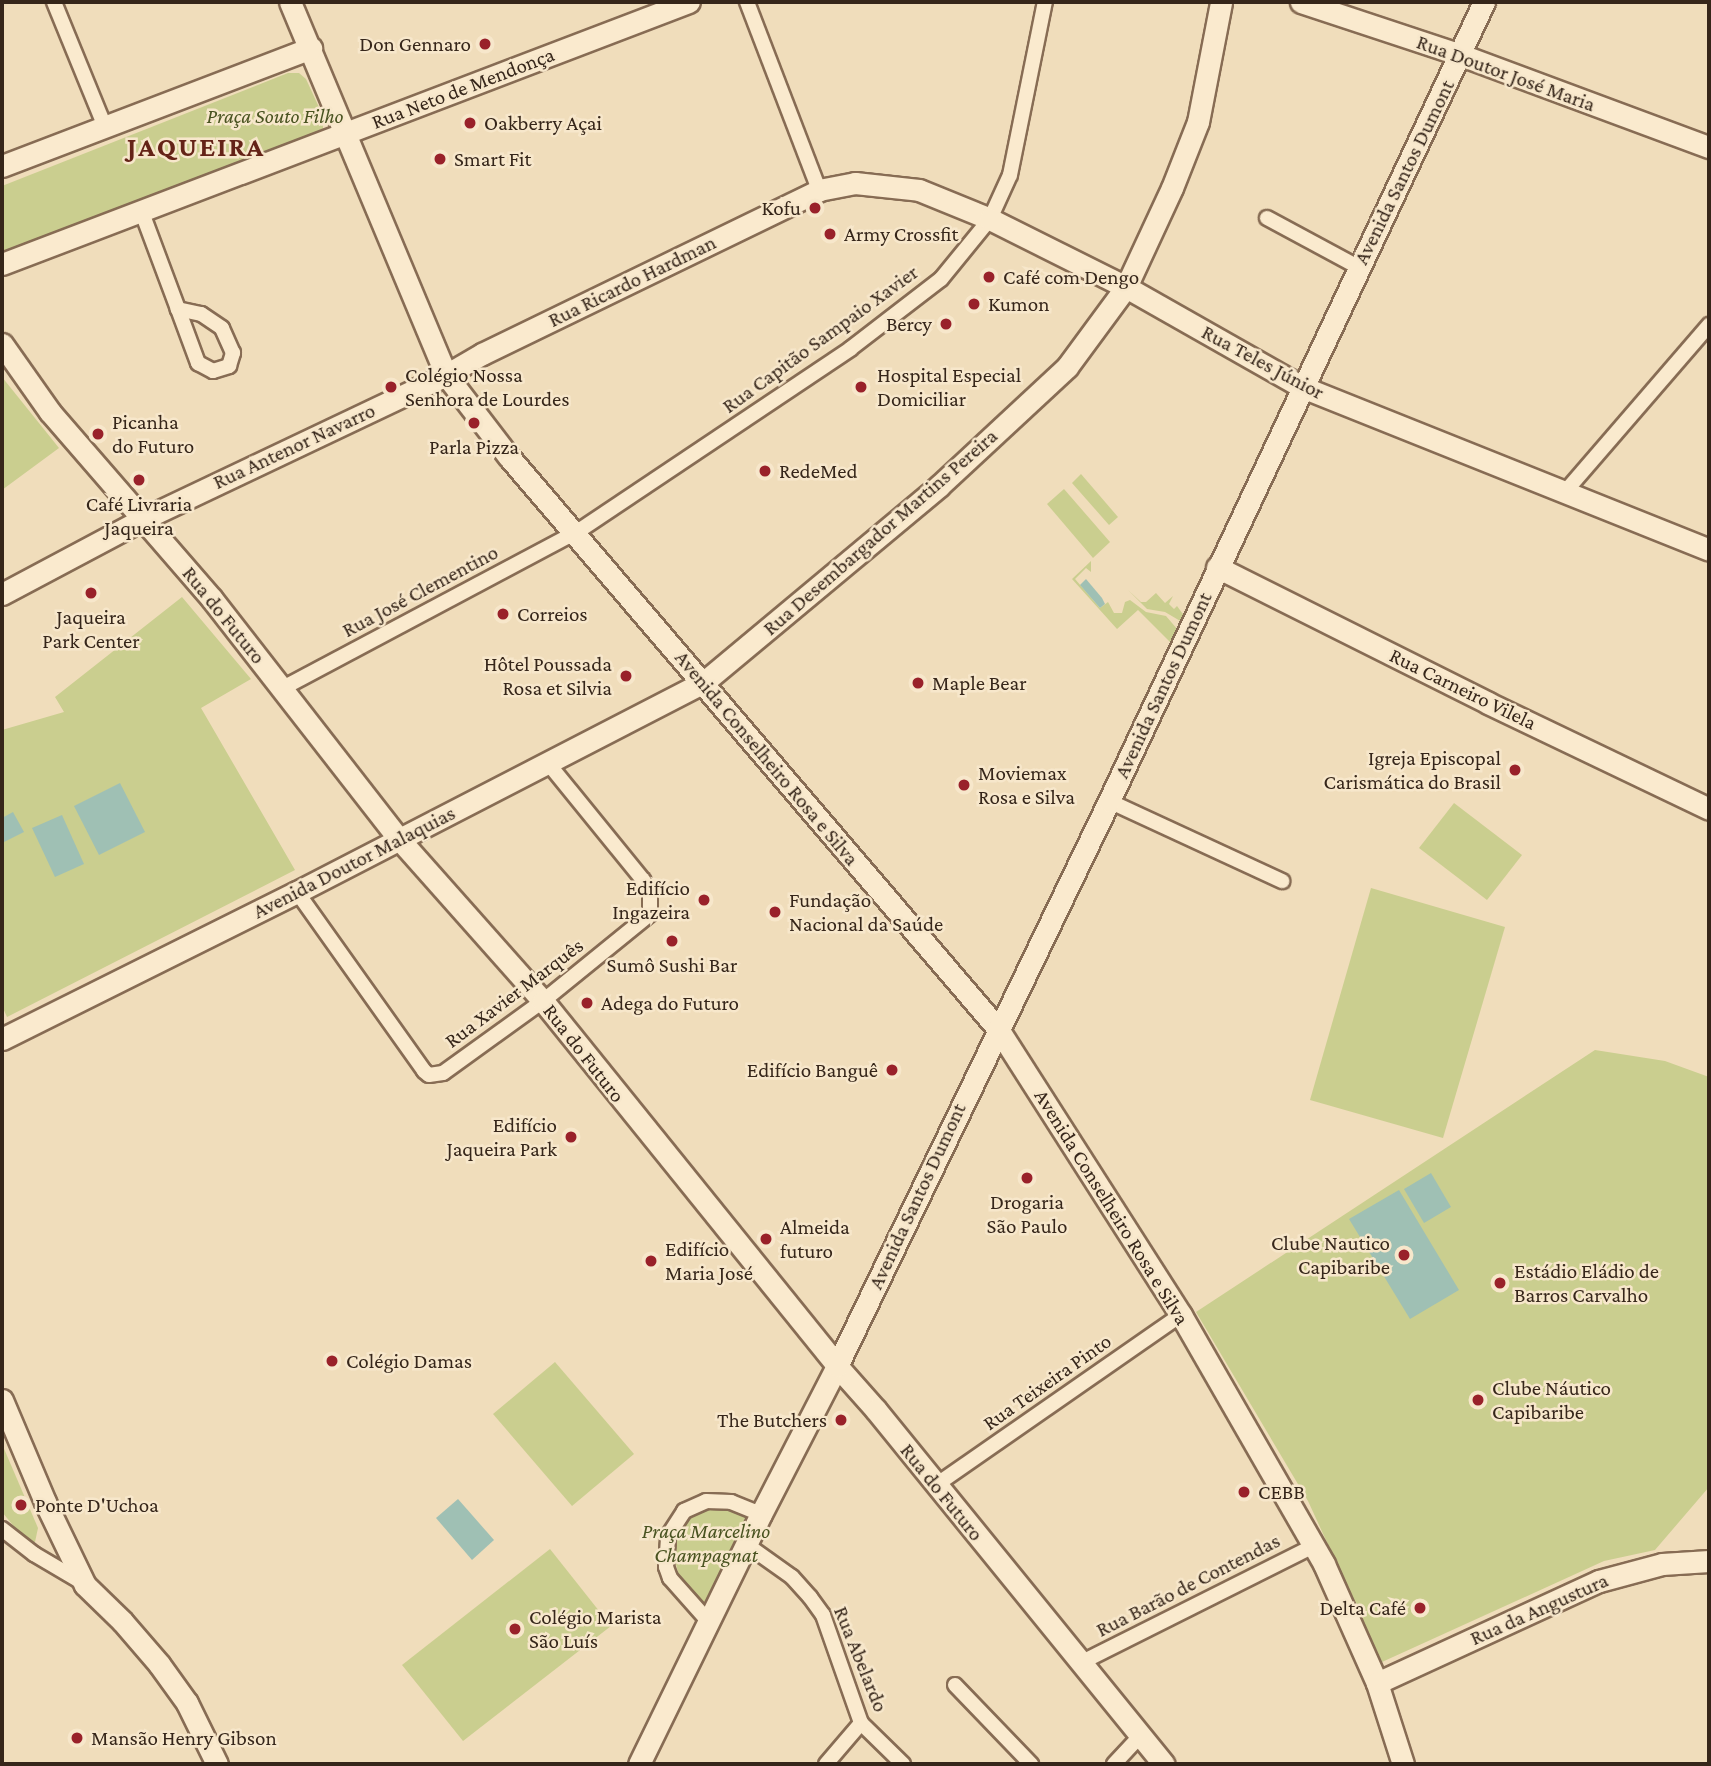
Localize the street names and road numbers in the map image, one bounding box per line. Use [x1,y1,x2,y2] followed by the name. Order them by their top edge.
[1413,29,1599,117] street label: Rua Doutor José Maria
[368,42,558,134] street label: Rua Neto de Mendonça
[1348,75,1460,269] street label: Avenida Santos Dumont
[544,229,720,333] street label: Rua Ricardo Hardman
[717,259,923,419] street label: Rua Capitão Sampaio Xavier
[1197,319,1329,405] street label: Rua Teles Júnior
[209,397,379,495] street label: Rua Antenor Navarro
[758,423,1002,641] street label: Rua Desembargador Martins Pereira
[338,539,502,643] street label: Rua José Clementino
[177,561,271,669] street label: Rua do Futuro
[1109,588,1217,782] street label: Avenida Santos Dumont
[1386,643,1540,735] street label: Rua Carneiro Vilela
[670,645,864,871] street label: Avenida Conselheiro Rosa e Silva
[249,800,459,924] street label: Avenida Doutor Malaquias
[440,933,588,1053] street label: Rua Xavier Marquês
[538,999,630,1107] street label: Rua do Futuro
[1029,1085,1195,1329] street label: Avenida Conselheiro Rosa e Silva
[863,1099,971,1293] street label: Avenida Santos Dumont
[978,1328,1116,1436] street label: Rua Teixeira Pinto
[895,1438,989,1546] street label: Rua do Futuro
[1092,1528,1284,1642] street label: Rua Barão de Contendas
[1466,1567,1612,1651] street label: Rua da Angustura
[828,1602,894,1716] street label: Rua Abelardo

